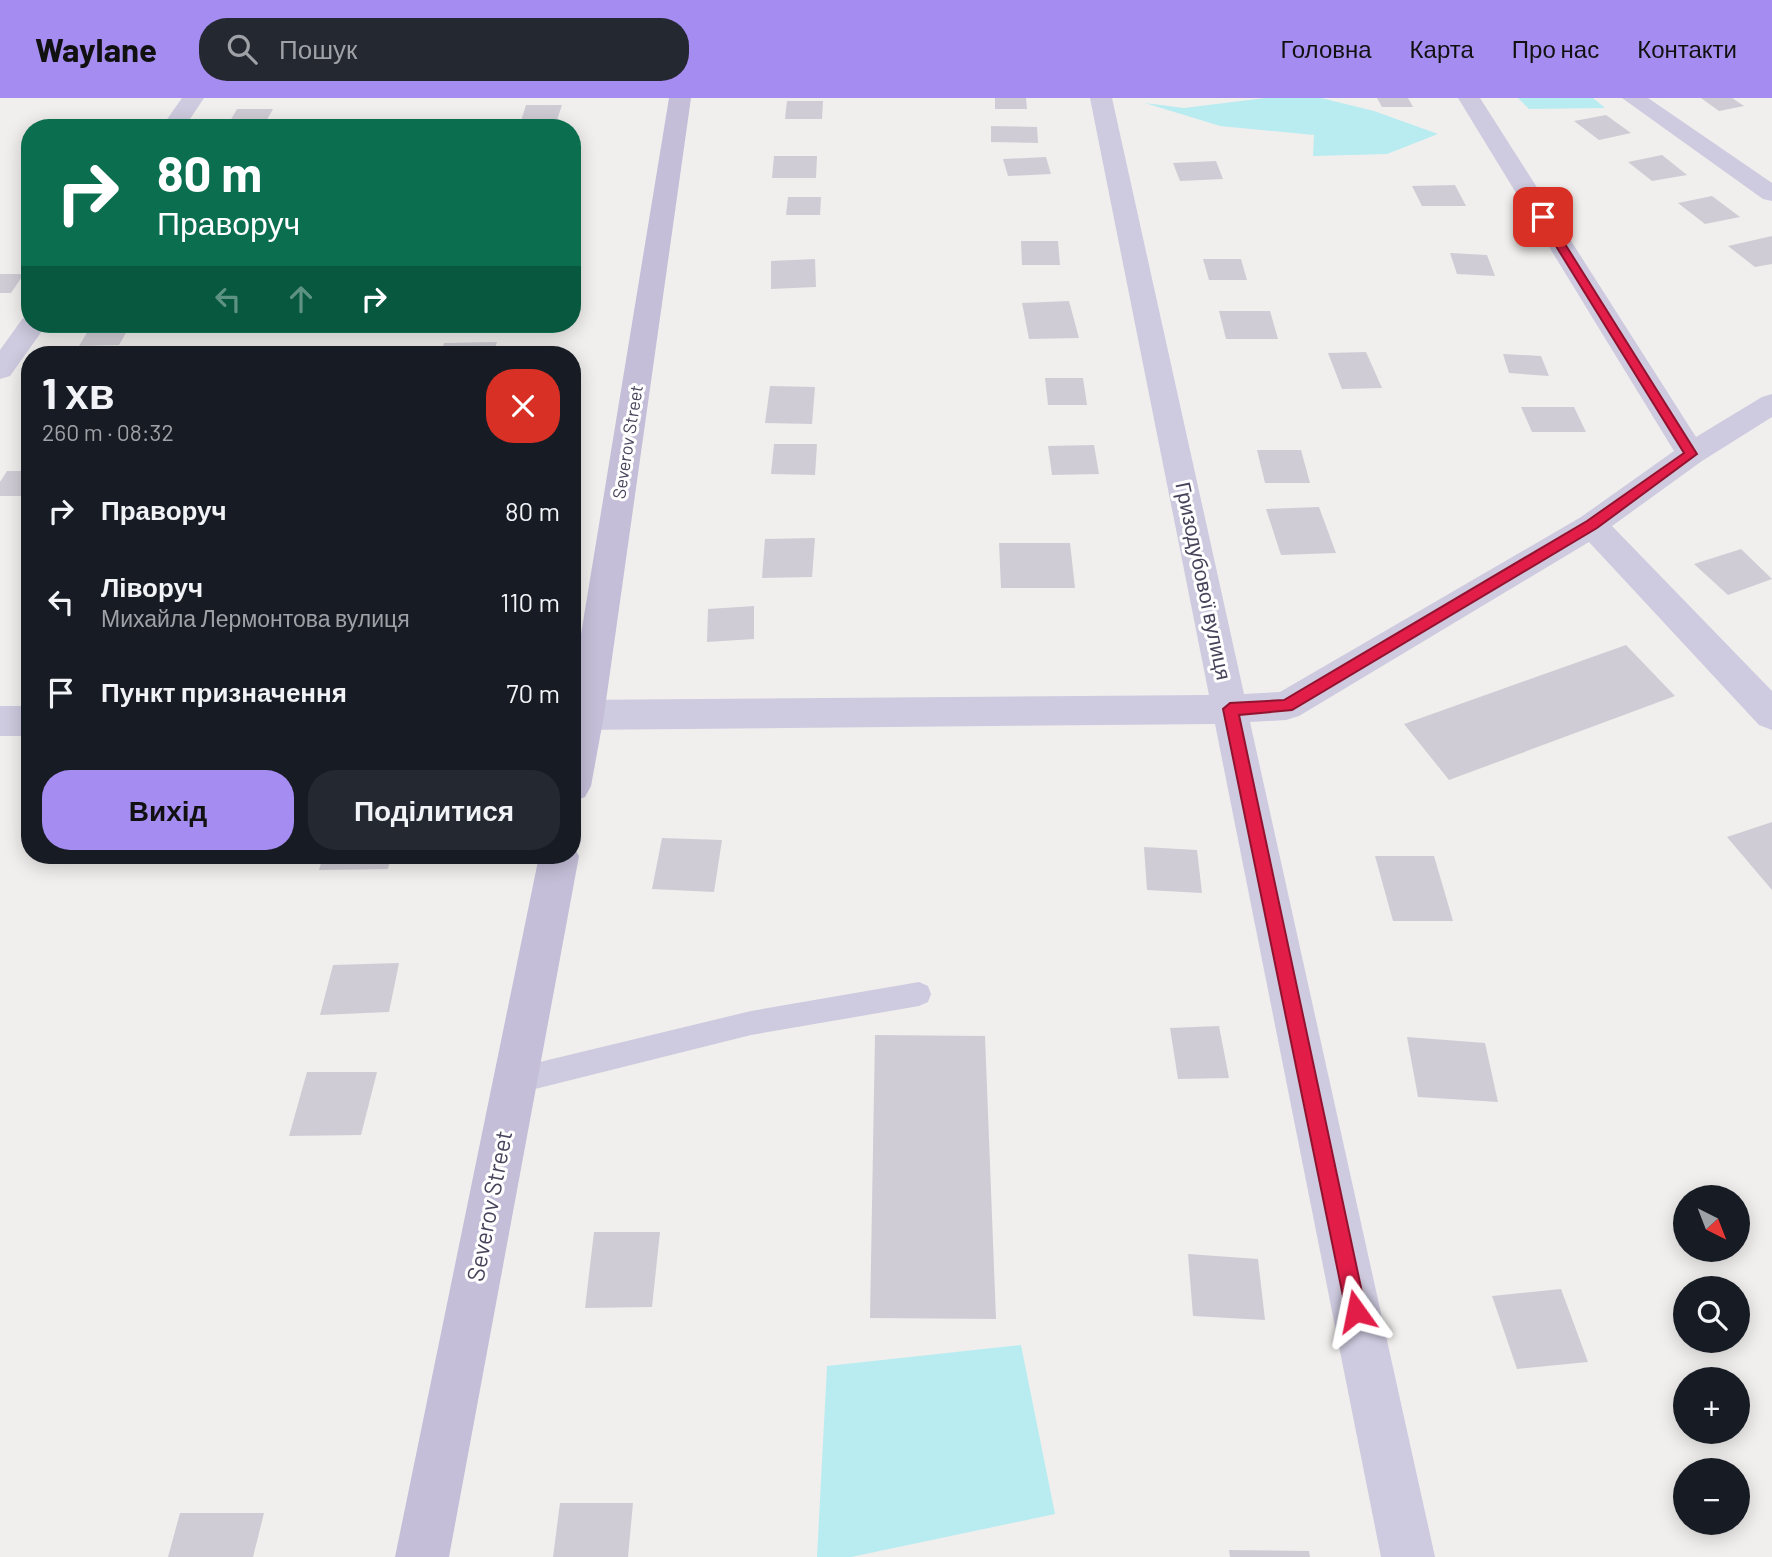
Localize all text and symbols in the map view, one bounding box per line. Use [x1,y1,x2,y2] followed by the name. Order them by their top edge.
[199,18,689,81] search box
[35,29,157,69] text: Waylane
[223,30,261,68] icon: search
[279,33,357,64] text: Пошук
[1280,34,1372,63] text: Головна
[1410,34,1474,63] text: Карта
[1512,34,1599,63] text: Про нас
[1637,34,1737,63] text: Контакти
[157,143,262,202] text: 80 m
[42,147,133,238] icon: right
[1513,187,1573,247] pin
[1524,198,1562,236] icon: arrive
[157,203,300,241] text: Праворуч
[209,280,247,318] icon: left
[282,280,320,318] icon: ahead
[355,280,393,318] icon: right
[42,367,114,417] text: 1 хв
[486,369,560,443] button: close
[607,383,647,500] street label: Severov Street
[42,418,174,446] text: 260 m · 08:32
[1171,479,1238,682] street label: Гризодубової вулиця
[42,492,80,530] icon: right
[101,494,227,525] text: Праворуч
[505,495,560,526] text: 80 m
[101,571,203,602] text: Ліворуч
[42,583,80,621] icon: left
[500,586,560,617] text: 110 m
[101,604,410,632] text: Михайла Лермонтова вулиця
[42,674,80,712] icon: arrive
[101,676,347,707] text: Пункт призначення
[506,677,560,708] text: 70 m
[42,770,294,850] button: Вихід
[308,770,560,850] button: Поділитися
[460,1128,517,1284] street label: Severov Street
[1673,1185,1750,1262] north arrow
[1673,1185,1750,1535] map controls
[1319,1274,1393,1348] position arrow
[1673,1276,1750,1353] button: search
[1673,1367,1750,1444] button: +
[1673,1458,1750,1535] button: −

